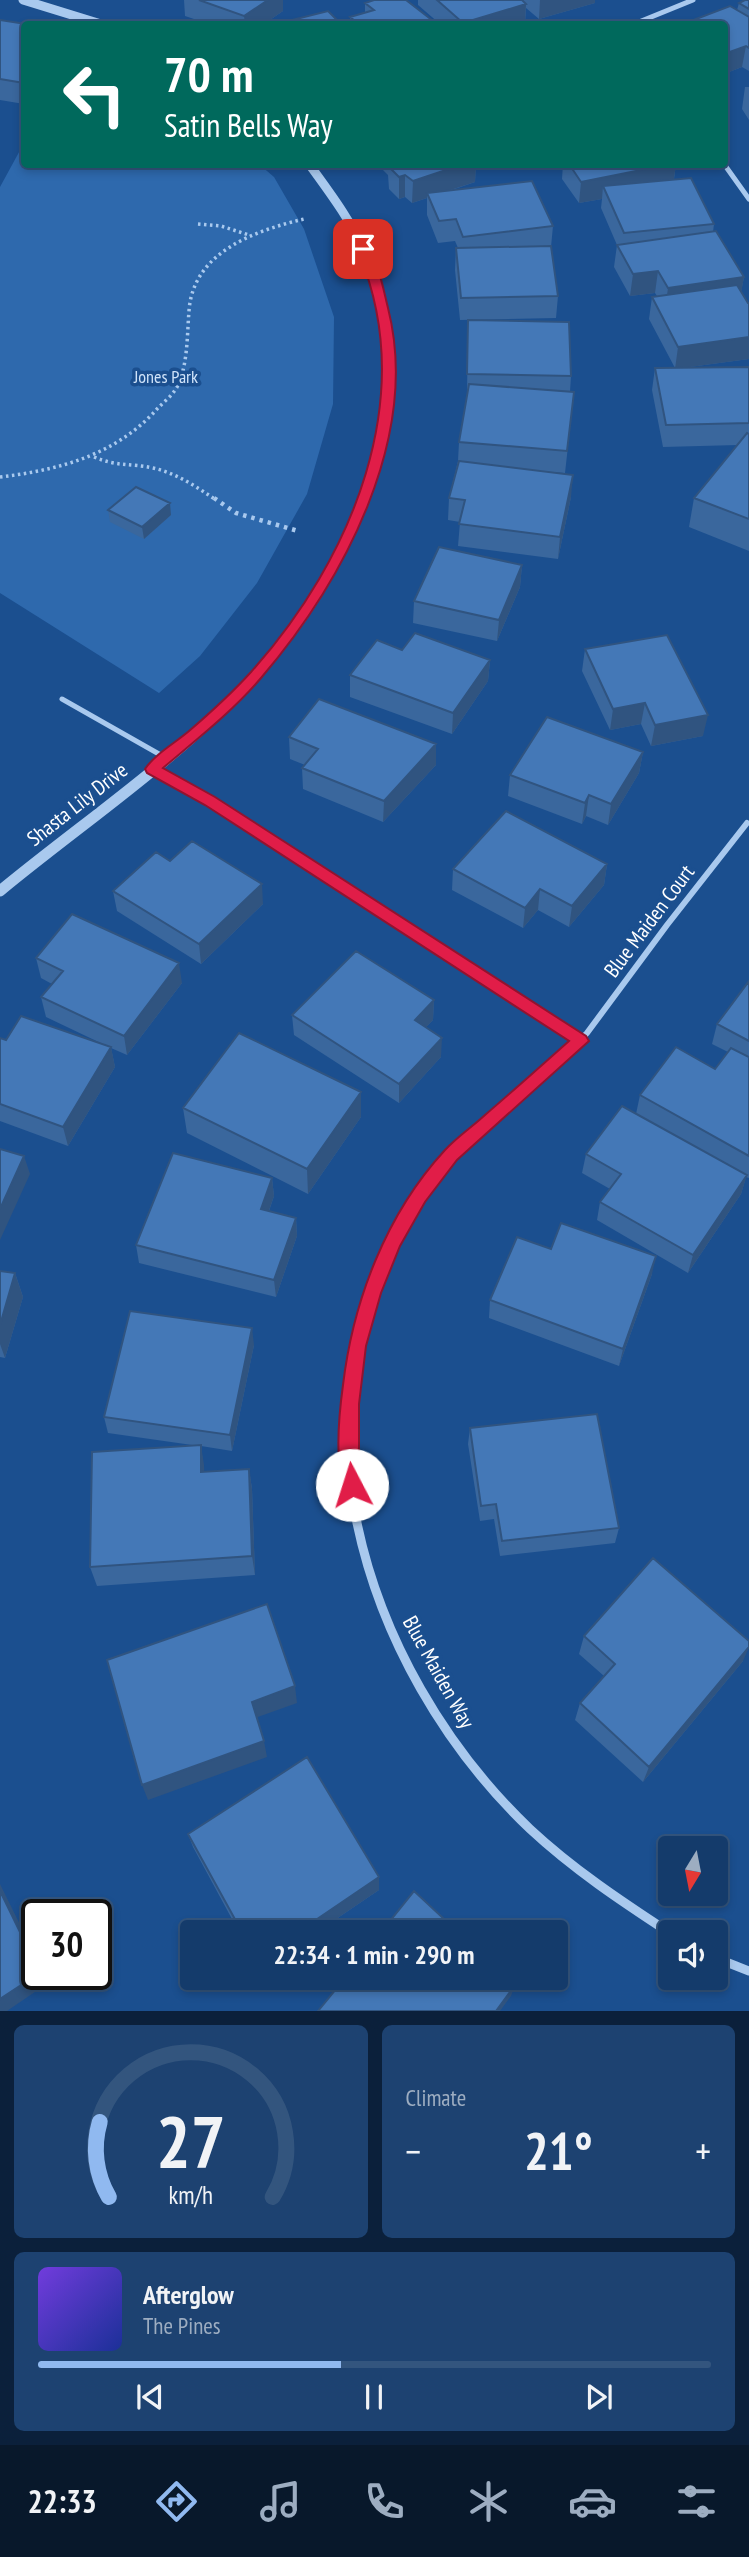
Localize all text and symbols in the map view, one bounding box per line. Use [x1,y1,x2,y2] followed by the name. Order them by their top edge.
[164,42,253,106] text: 70 m
[49,49,140,140] icon: left
[164,104,333,146] text: Satin Bells Way
[333,219,393,279] pin
[344,230,382,268] icon: arrive
[133,365,198,388] park label: Jones Park
[21,756,133,852] street label: Shasta Lily Drive
[598,859,700,983] street label: Blue Maiden Court
[315,1448,389,1522] position arrow
[397,1611,481,1733] street label: Blue Maiden Way
[658,1836,728,1906] north arrow
[658,1836,728,1990] map controls
[21,1899,112,1990] speed limit sign: 30
[658,1920,728,1990] button: sound
[274,1938,474,1971] text: 22:34 · 1 min · 290 m
[406,2083,466,2112] text: Climate
[156,2094,226,2188] text: 27
[524,2117,593,2184] text: 21°
[406,2126,421,2175] text: −
[695,2126,711,2175] text: +
[169,2179,213,2211] text: km/h
[143,2278,234,2311] text: Afterglow
[143,2311,221,2340] text: The Pines
[131,2378,169,2416] icon: previous
[355,2378,393,2416] icon: pause
[580,2378,618,2416] icon: next
[152,2477,201,2526] icon: directions
[256,2477,305,2526] icon: music
[360,2477,409,2526] icon: phone
[464,2477,513,2526] icon: climate
[568,2477,617,2526] icon: car
[672,2477,721,2526] icon: filters
[28,2480,97,2522] text: 22:33

